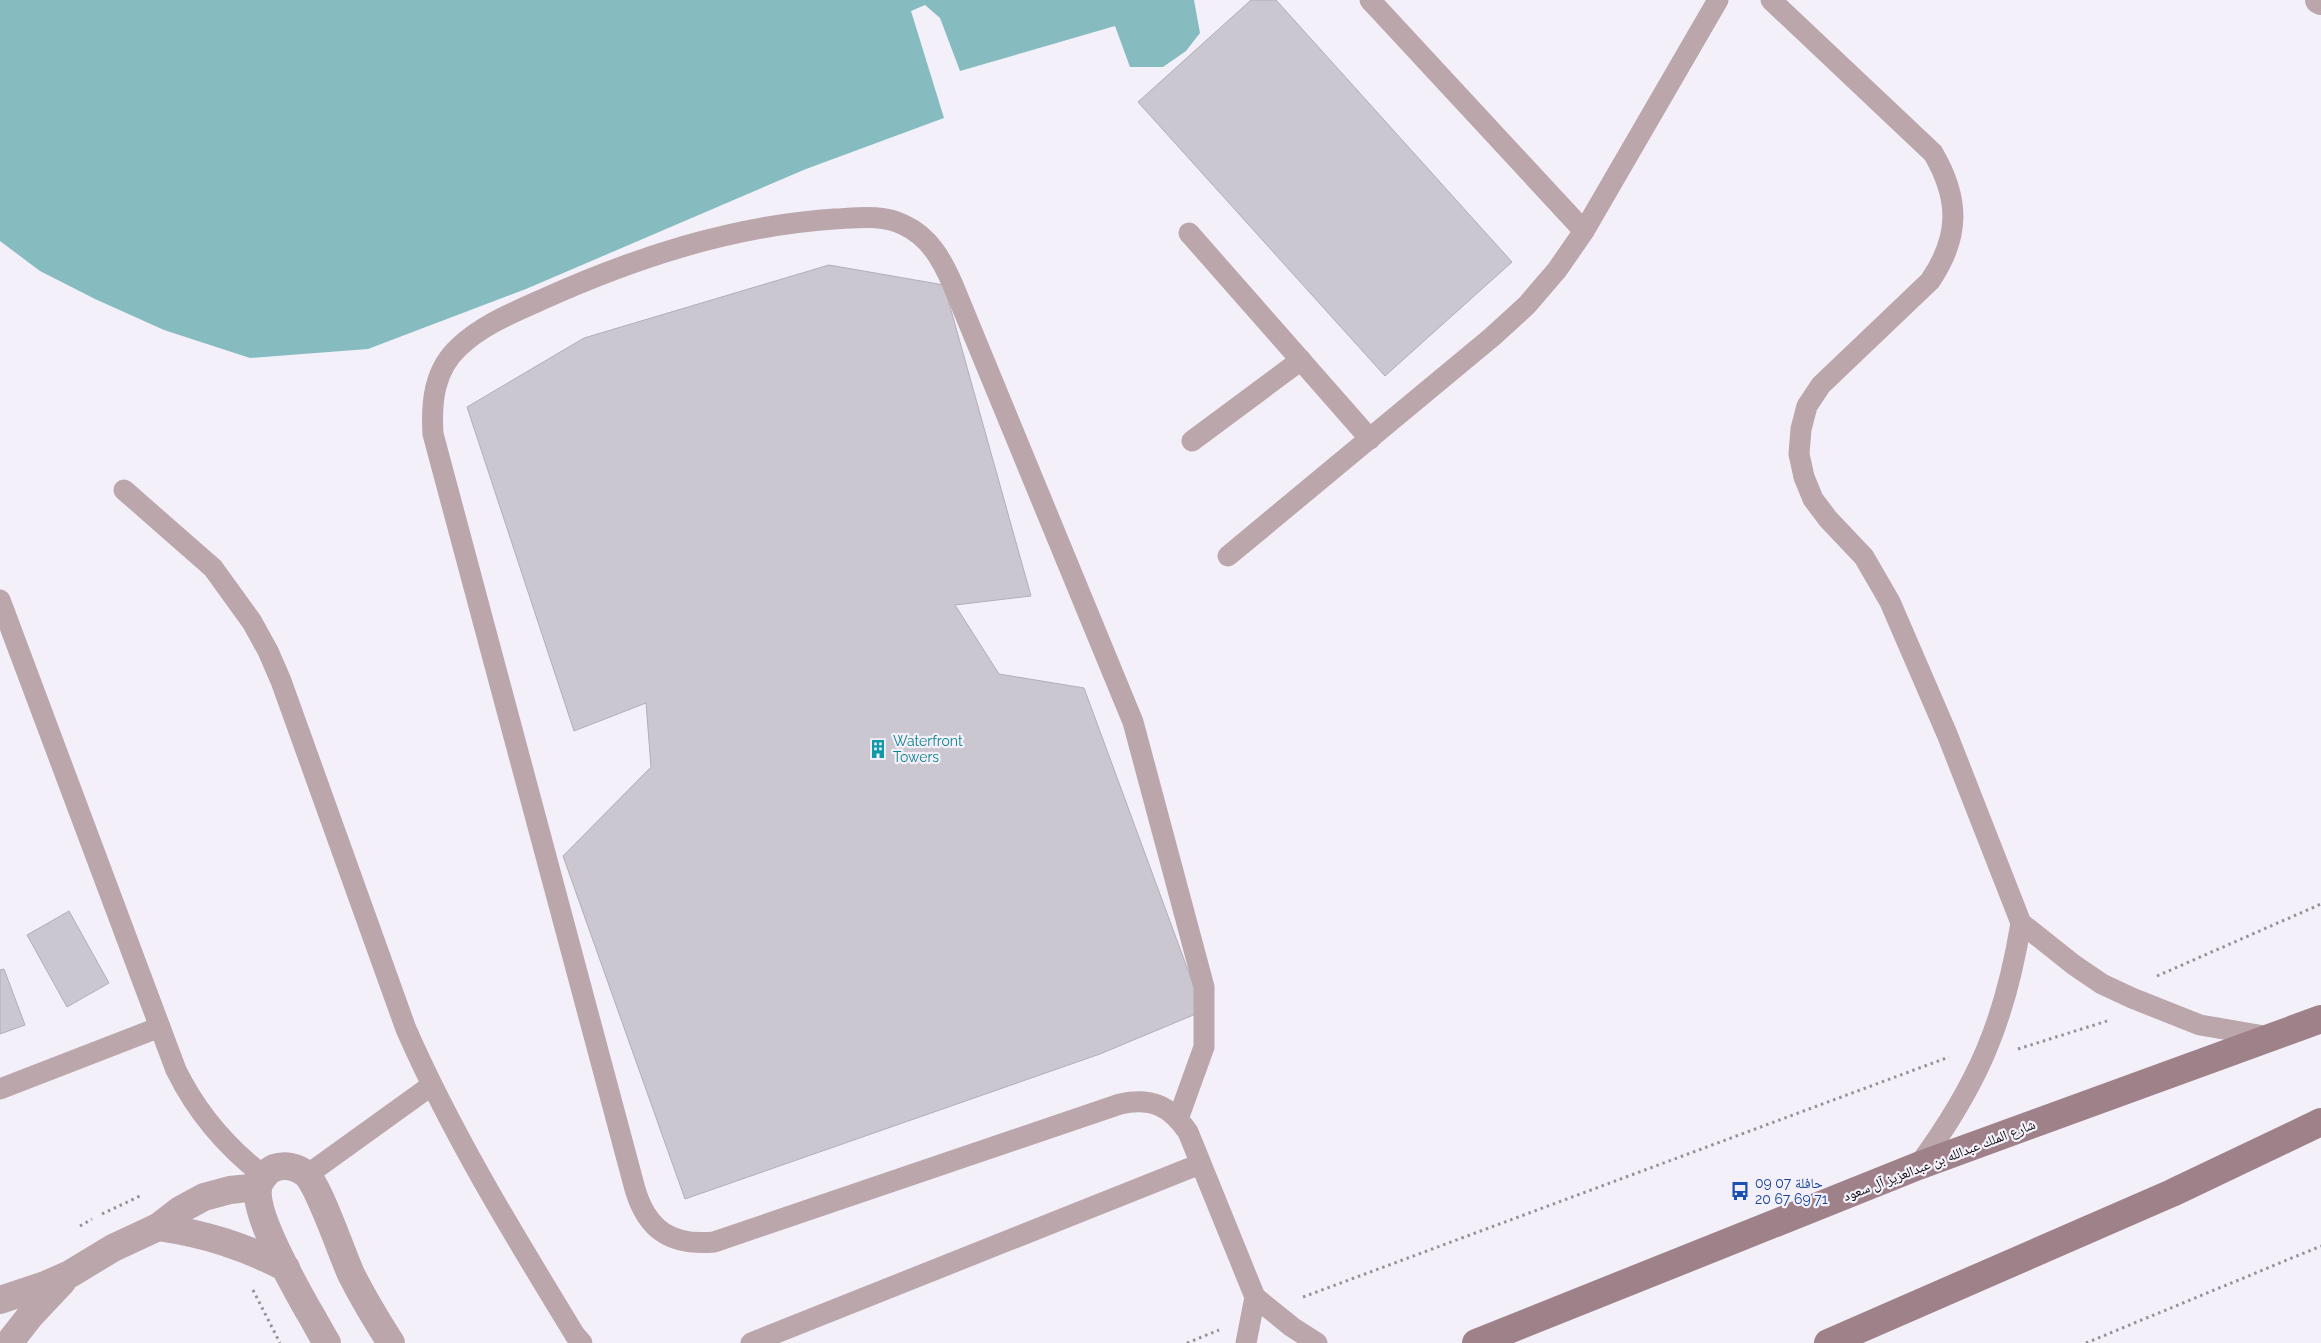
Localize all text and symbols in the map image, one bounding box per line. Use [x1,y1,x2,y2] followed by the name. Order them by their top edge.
[893,733,963,765] place label: Waterfront Towers
[867,738,889,760] building icon: Waterfront Towers
[1841,1116,2038,1206] street label: شارع الملك عبدالله بن عبدالعزيز آل سعود
[1755,1175,1828,1207] place label: حافلة 07 09 20 67 69 71
[1729,1180,1751,1202] bus stop icon: حافلة 07 09 20 67 69 71

